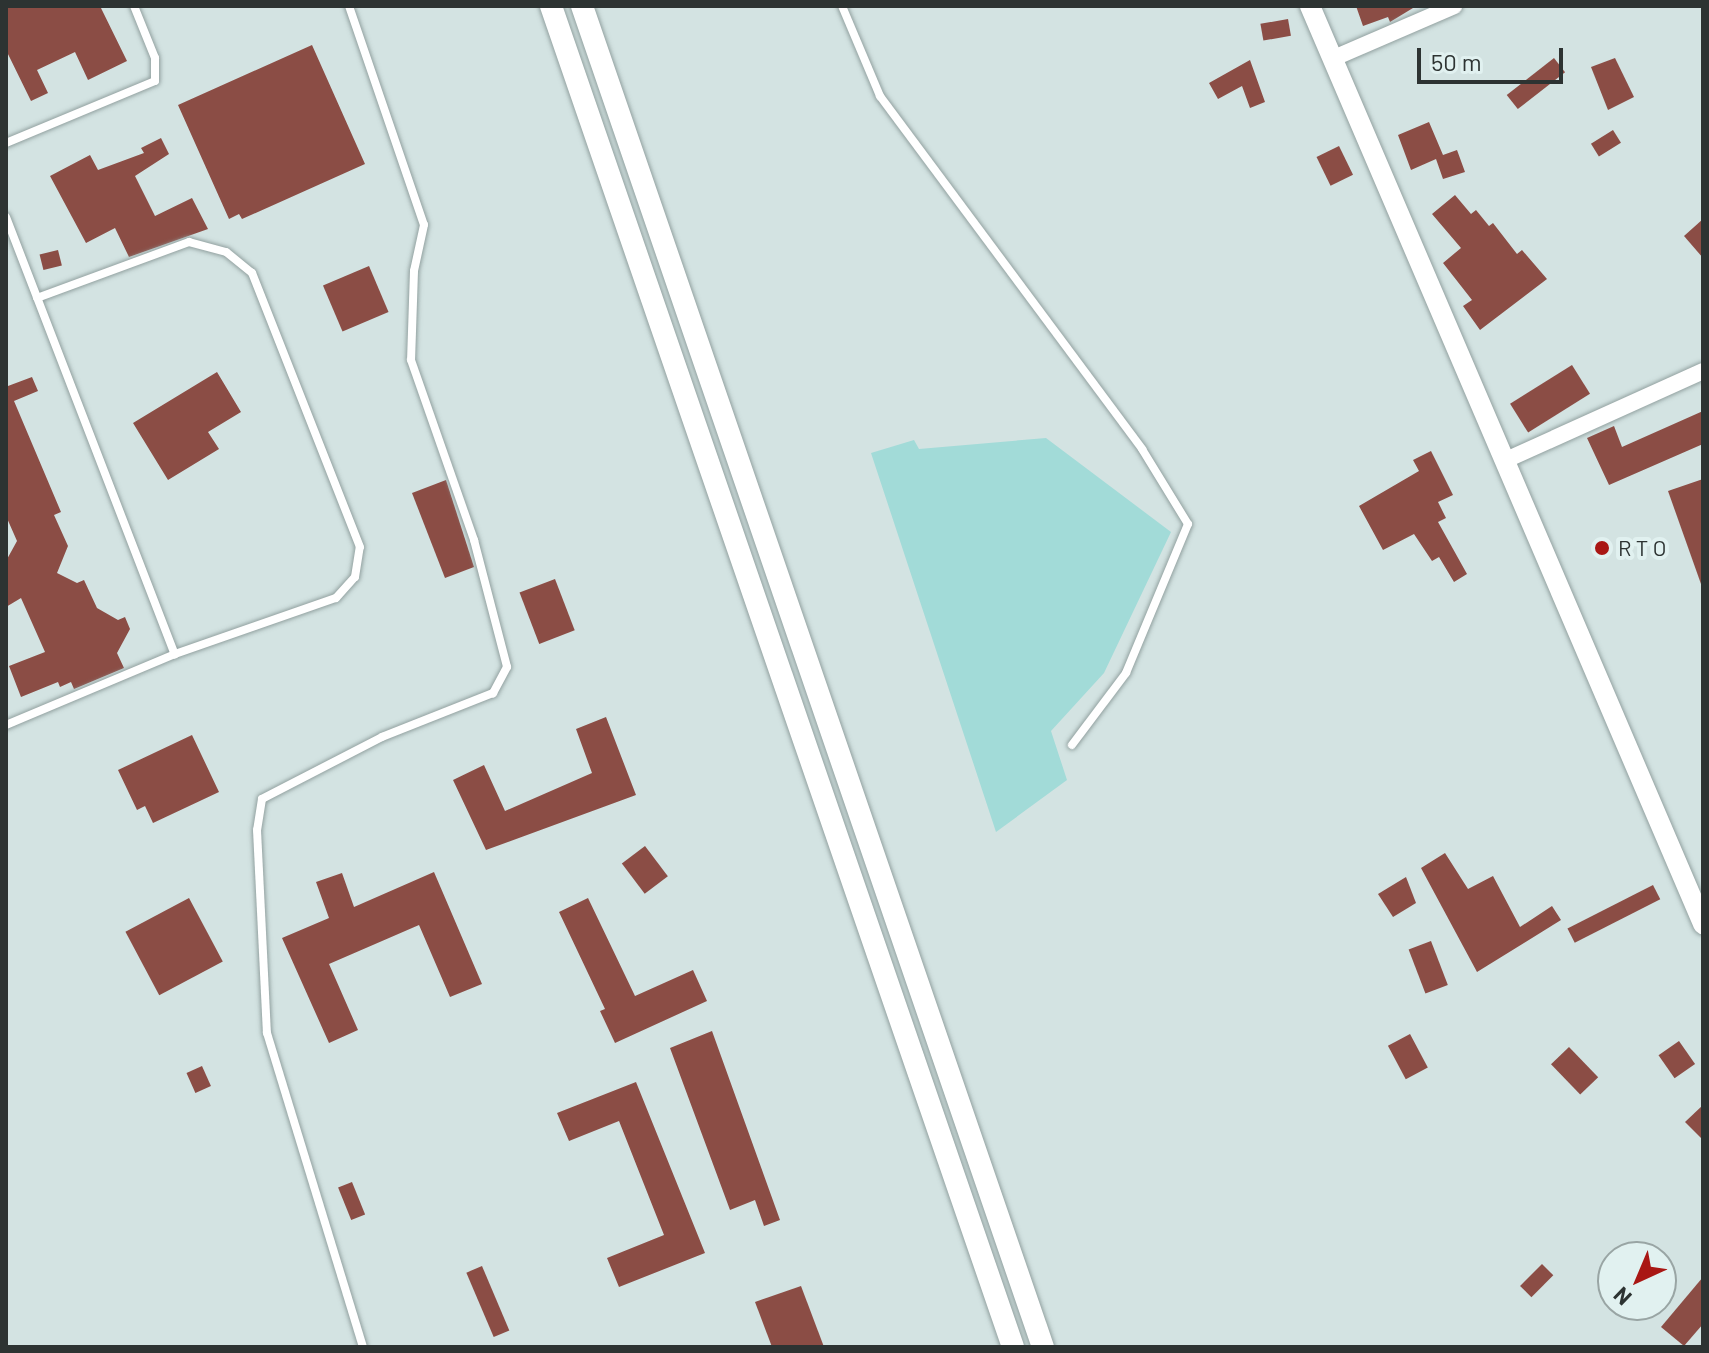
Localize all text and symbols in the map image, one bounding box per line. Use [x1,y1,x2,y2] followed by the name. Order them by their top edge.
[1421,32,1567,82] scale bar
[1431,47,1482,76] text: 50 m
[1618,535,1666,561] place label: R T O
[1593,539,1611,557] marker: R T O
[1597,1241,1677,1321] north arrow
[1607,1282,1636,1311] text: N

